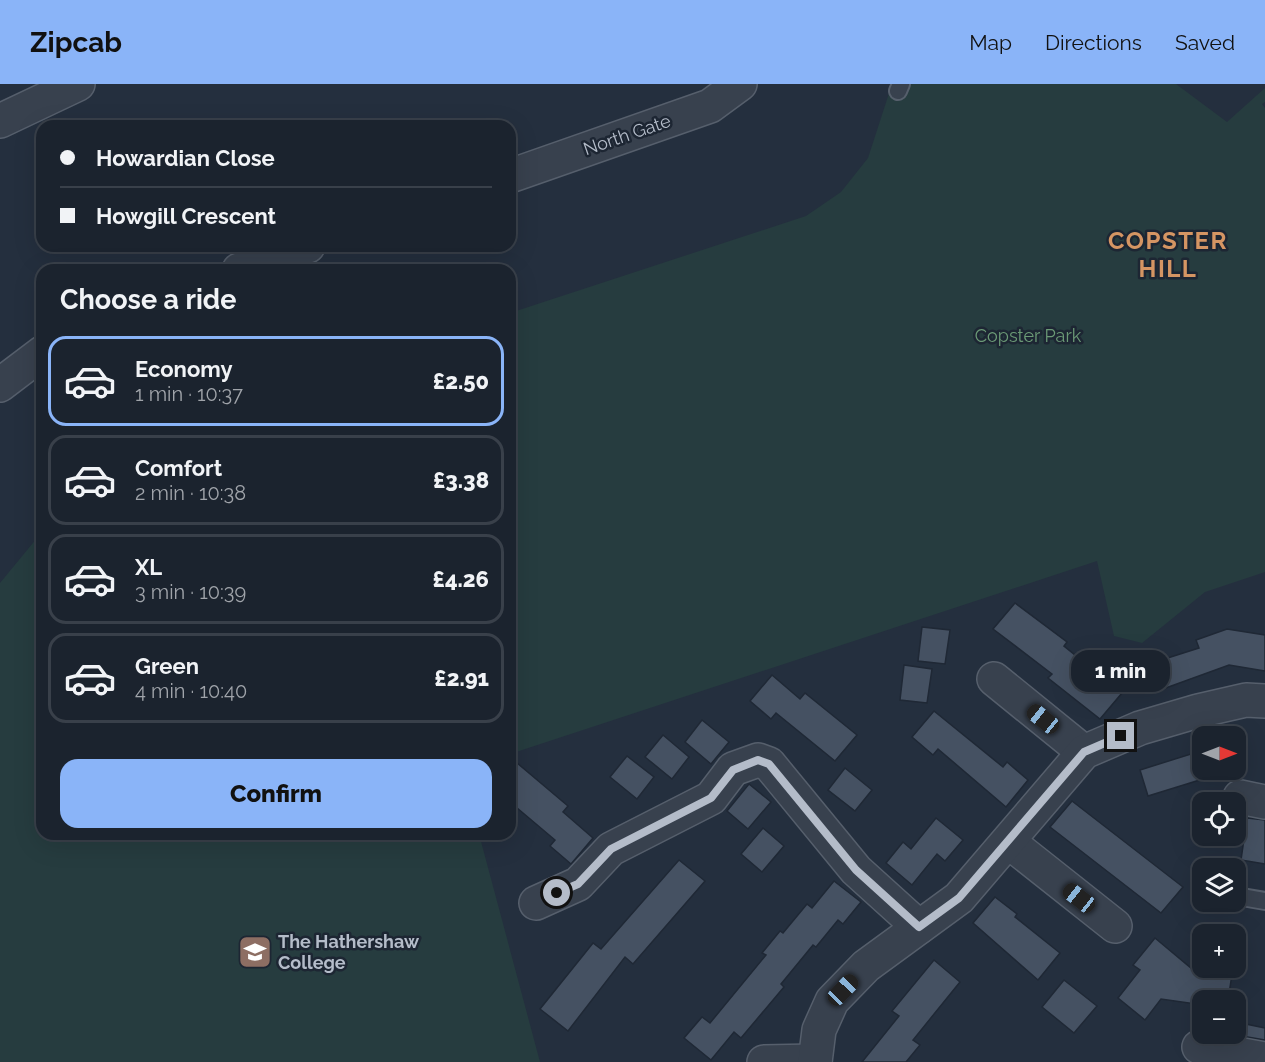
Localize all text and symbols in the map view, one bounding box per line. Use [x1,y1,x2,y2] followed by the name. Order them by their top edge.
[30,26,122,59] text: Zipcab
[969,30,1012,55] text: Map
[1045,30,1142,55] text: Directions
[1175,30,1235,55] text: Saved
[580,110,674,159] street label: North Gate
[96,145,275,171] text: Howardian Close
[96,203,276,229] text: Howgill Crescent
[1108,226,1228,283] district label: COPSTER HILL
[60,284,236,315] text: Choose a ride
[975,325,1082,346] park label: Copster Park
[63,354,117,408] icon: car
[135,356,233,382] text: Economy
[433,368,489,394] text: £2.50
[135,382,243,406] text: 1 min · 10:37
[63,453,117,507] icon: car
[135,455,222,481] text: Comfort
[433,467,489,493] text: £3.38
[135,481,246,505] text: 2 min · 10:38
[63,552,117,606] icon: car
[135,554,162,580] text: XL
[432,566,489,592] text: £4.26
[135,580,246,604] text: 3 min · 10:39
[1072,649,1170,691] callout: 1 min
[63,651,117,705] icon: car
[135,653,199,679] text: Green
[1095,659,1146,683] text: 1 min
[434,665,489,691] text: £2.91
[135,679,247,703] text: 4 min · 10:40
[1023,701,1063,737] car
[1107,722,1134,749] route end
[1192,726,1246,780] north arrow
[1192,726,1246,1044] map controls
[60,759,492,828] button: Confirm
[1192,792,1246,846] button: locate
[1192,858,1246,912] button: layers
[543,879,570,906] route start
[1059,880,1099,916] car
[1192,924,1246,978] button: +
[278,931,420,973] place label: The Hathershaw College
[237,934,273,970] school or university icon: The Hathershaw College
[824,971,862,1009] car
[1192,990,1246,1044] button: −

